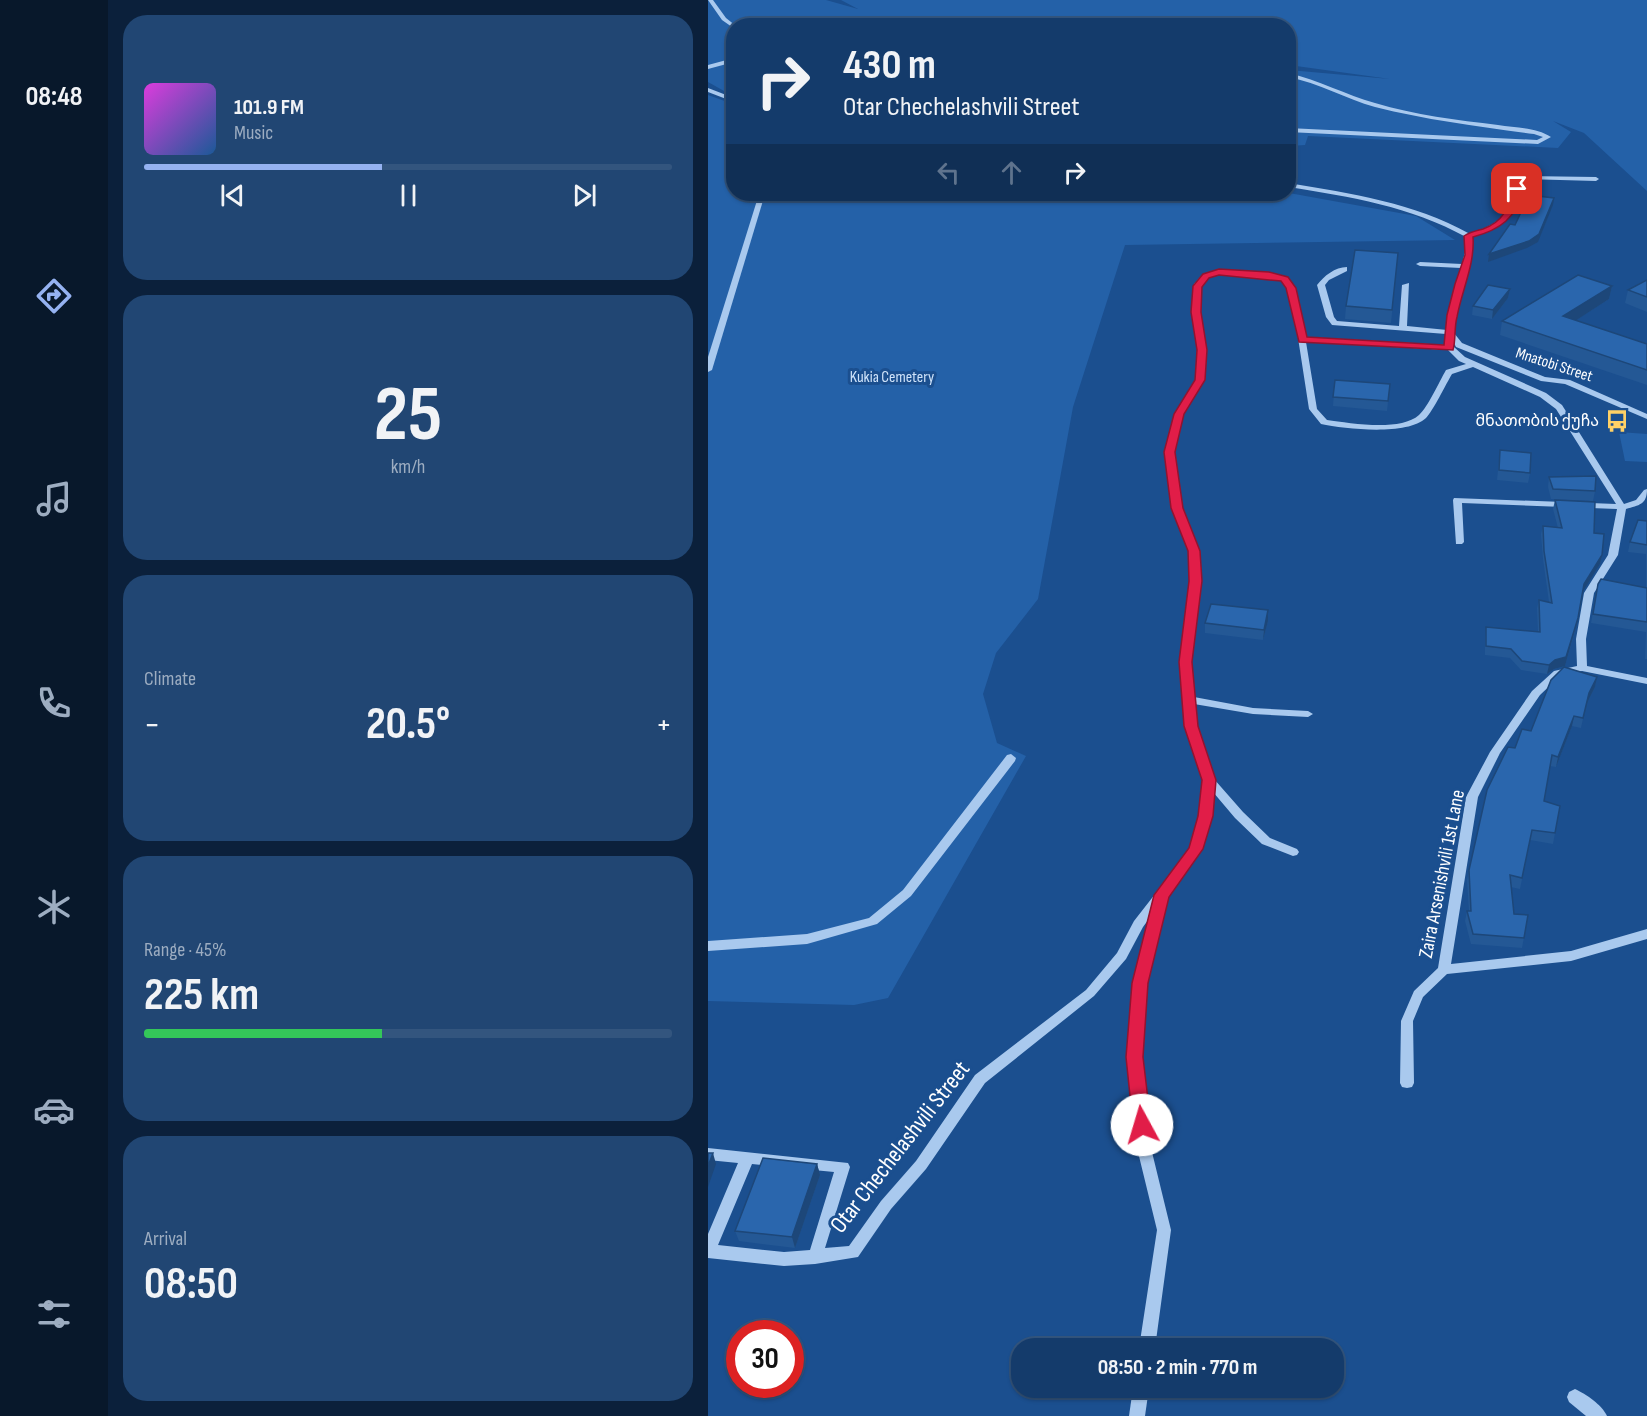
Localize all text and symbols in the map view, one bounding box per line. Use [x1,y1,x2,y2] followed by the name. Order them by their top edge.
[843,40,936,91] text: 430 m
[744,42,822,120] icon: right
[26,81,82,113] text: 08:48
[843,91,1080,123] text: Otar Chechelashvili Street
[234,94,304,121] text: 101.9 FM
[234,121,273,145] text: Music
[932,156,965,189] icon: left
[995,156,1028,189] icon: ahead
[1058,156,1091,189] icon: right
[1491,163,1542,214] pin
[1500,172,1533,205] icon: arrive
[216,179,249,212] icon: previous
[392,179,425,212] icon: pause
[568,179,601,212] icon: next
[33,275,75,317] icon: directions
[1513,344,1595,386] street label: Mnatobi Street
[850,368,934,387] park label: Kukia Cemetery
[374,369,442,462] text: 25
[1604,408,1630,434] bus stop icon: მნათობის ქუჩა
[1475,412,1599,431] place label: მნათობის ქუჩა
[391,455,425,479] text: km/h
[33,478,75,520] icon: music
[144,667,196,691] text: Climate
[33,682,75,724] icon: phone
[366,697,450,752] text: 20.5°
[144,705,160,745] text: −
[656,705,672,745] text: +
[1414,788,1470,960] street label: Zaira Arsenishvili 1st Lane
[33,886,75,928] icon: climate
[144,938,226,962] text: Range · 45%
[144,968,259,1023] text: 225 km
[824,1055,976,1239] street label: Otar Chechelashvili Street
[33,1089,75,1131] icon: car
[1110,1093,1174,1157] position arrow
[144,1227,187,1251] text: Arrival
[144,1257,238,1312] text: 08:50
[33,1293,75,1335] icon: filters
[726,1320,804,1398] speed limit sign: 30
[1098,1354,1257,1381] text: 08:50 · 2 min · 770 m

